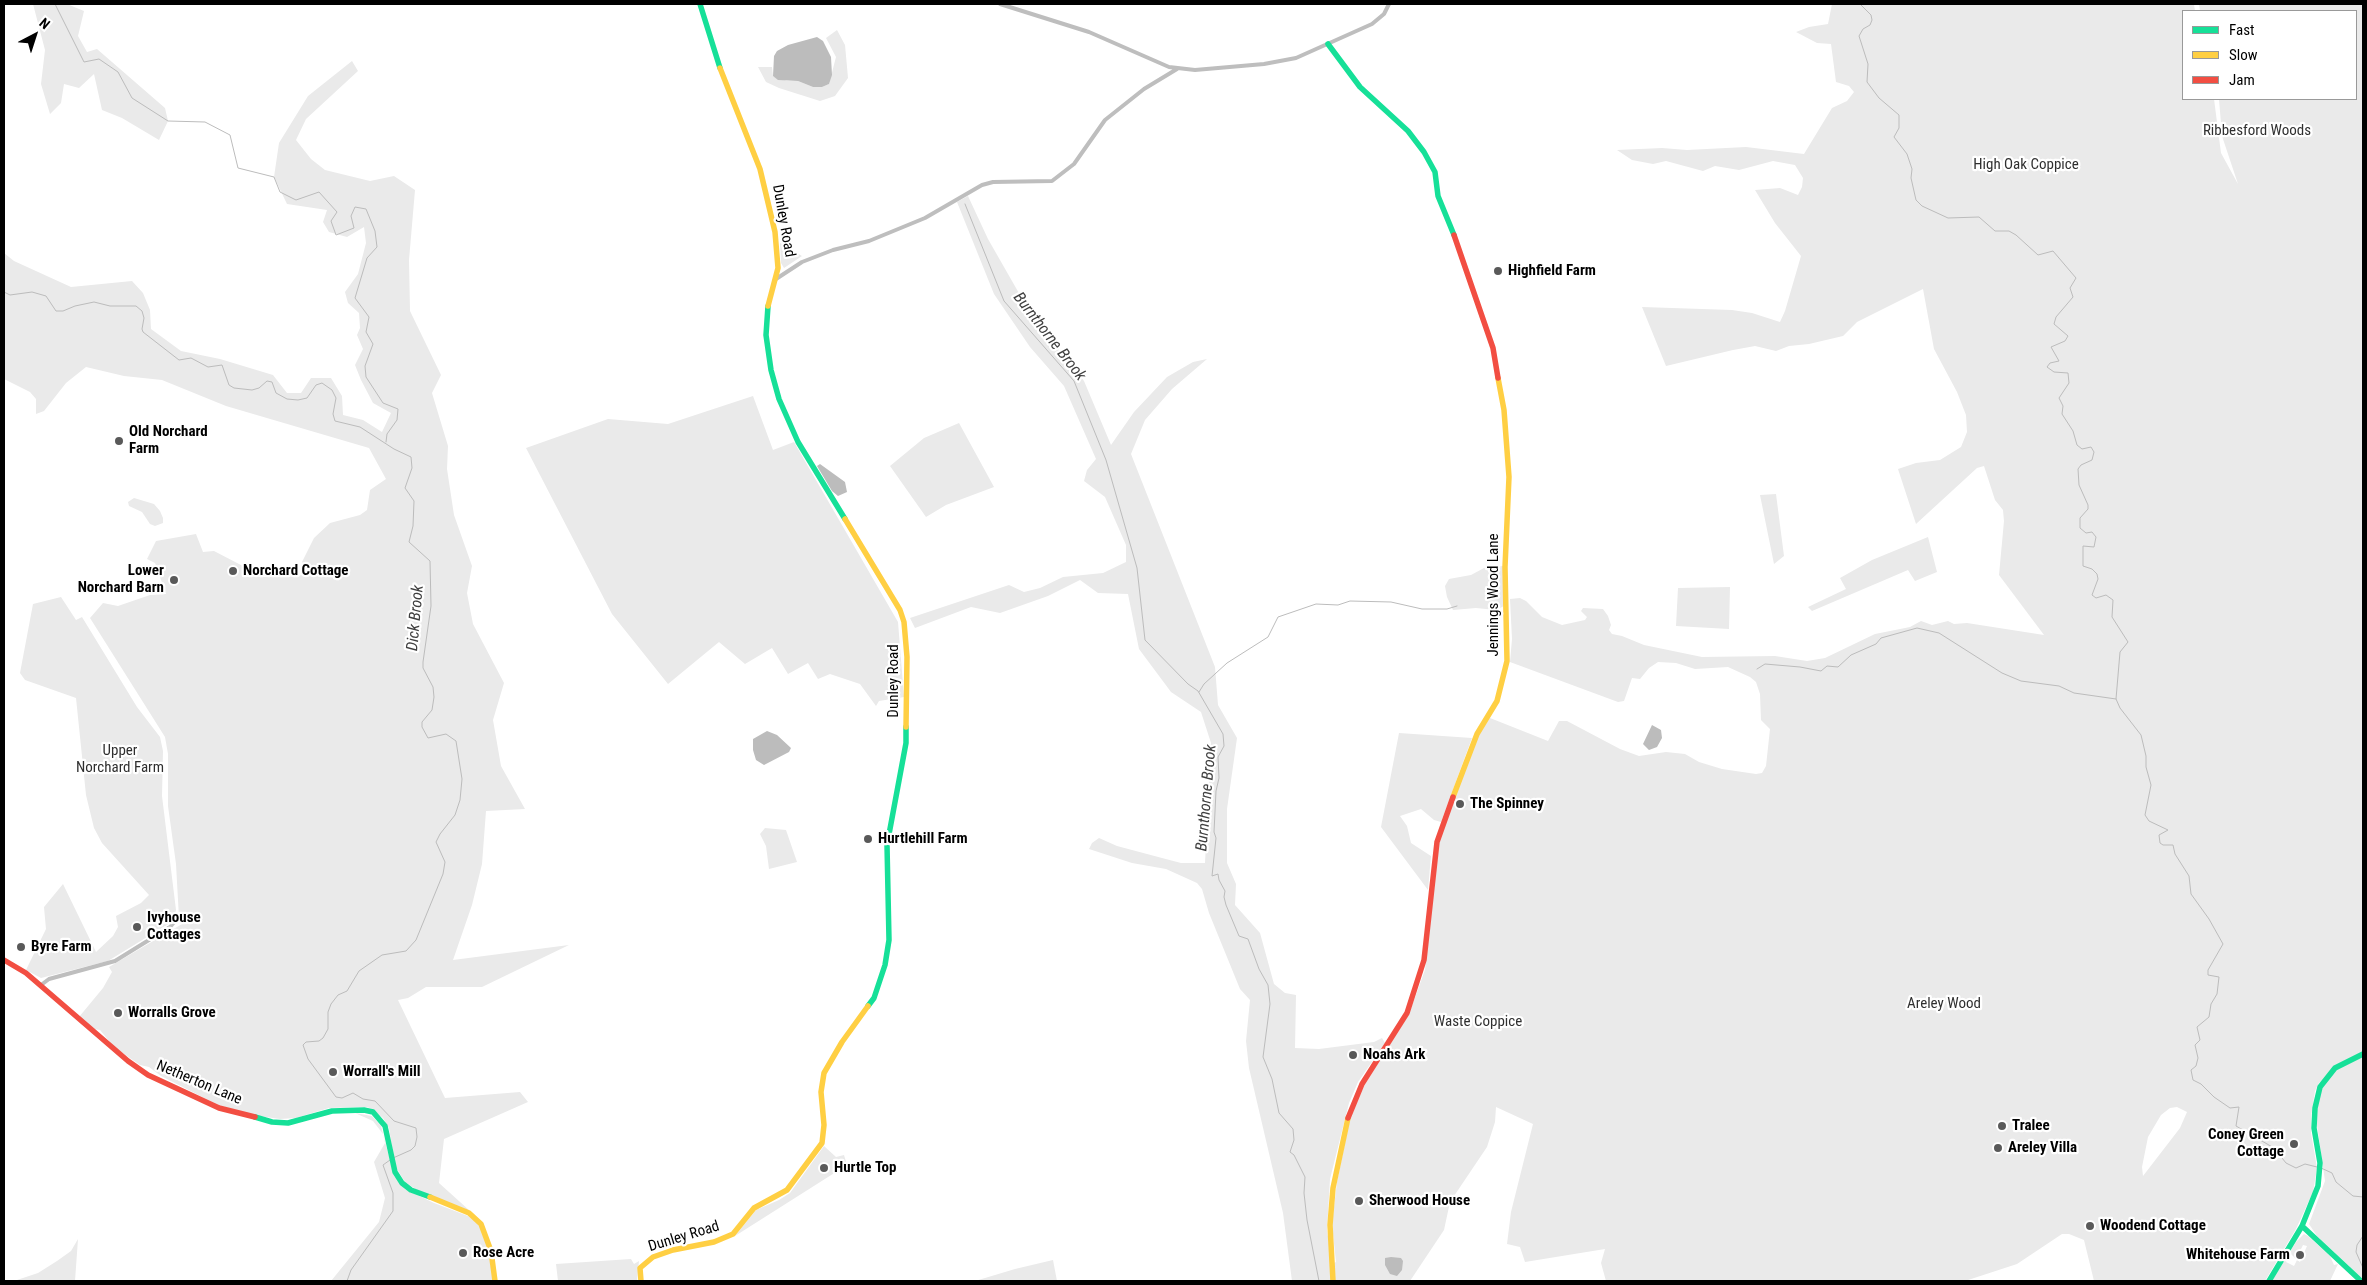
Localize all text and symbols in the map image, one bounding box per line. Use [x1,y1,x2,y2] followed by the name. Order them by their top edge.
[10,10,60,60] north arrow
[2182,10,2357,100] legend
[36,15,53,32] text: N
[2229,21,2254,39] text: Fast
[2229,46,2258,64] text: Slow
[2229,71,2255,89] text: Jam
[2203,122,2311,140] park label: Ribbesford Woods
[1973,156,2079,174] park label: High Oak Coppice
[768,183,798,259] street label: Dunley Road
[1508,262,1596,280] place label: Highfield Farm
[1492,265,1504,277] marker: Highfield Farm
[1009,289,1089,385] water label: Burnthorne Brook
[129,423,208,458] place label: Old Norchard Farm
[113,435,125,447] marker: Old Norchard Farm
[1485,534,1503,656] street label: Jennings Wood Lane
[78,562,164,597] place label: Lower Norchard Barn
[243,562,349,580] place label: Norchard Cottage
[227,565,239,577] marker: Norchard Cottage
[168,574,180,586] marker: Lower Norchard Barn
[404,584,428,652] water label: Dick Brook
[885,644,903,718] street label: Dunley Road
[76,742,164,777] park label: Upper Norchard Farm
[1193,744,1221,852] water label: Burnthorne Brook
[1470,795,1544,813] place label: The Spinney
[1454,798,1466,810] marker: The Spinney
[878,830,968,848] place label: Hurtlehill Farm
[862,833,874,845] marker: Hurtlehill Farm
[147,909,201,944] place label: Ivyhouse Cottages
[131,921,143,933] marker: Ivyhouse Cottages
[31,938,92,956] place label: Byre Farm
[15,941,27,953] marker: Byre Farm
[1907,995,1981,1013] park label: Areley Wood
[128,1004,216,1022] place label: Worralls Grove
[112,1007,124,1019] marker: Worralls Grove
[1434,1013,1522,1031] park label: Waste Coppice
[1363,1046,1425,1064] place label: Noahs Ark
[1347,1049,1359,1061] marker: Noahs Ark
[154,1057,244,1109] street label: Netherton Lane
[343,1063,421,1081] place label: Worrall's Mill
[327,1066,339,1078] marker: Worrall's Mill
[2012,1117,2050,1135] place label: Tralee
[1996,1120,2008,1132] marker: Tralee
[2208,1126,2284,1161] place label: Coney Green Cottage
[2288,1138,2300,1150] marker: Coney Green Cottage
[2008,1139,2077,1157] place label: Areley Villa
[1992,1142,2004,1154] marker: Areley Villa
[834,1159,896,1177] place label: Hurtle Top
[818,1162,830,1174] marker: Hurtle Top
[1369,1192,1470,1210] place label: Sherwood House
[1353,1195,1365,1207] marker: Sherwood House
[2100,1217,2206,1235] place label: Woodend Cottage
[646,1218,722,1256] street label: Dunley Road
[2084,1220,2096,1232] marker: Woodend Cottage
[473,1244,534,1262] place label: Rose Acre
[2186,1246,2290,1264] place label: Whitehouse Farm
[457,1247,469,1259] marker: Rose Acre
[2294,1249,2306,1261] marker: Whitehouse Farm

